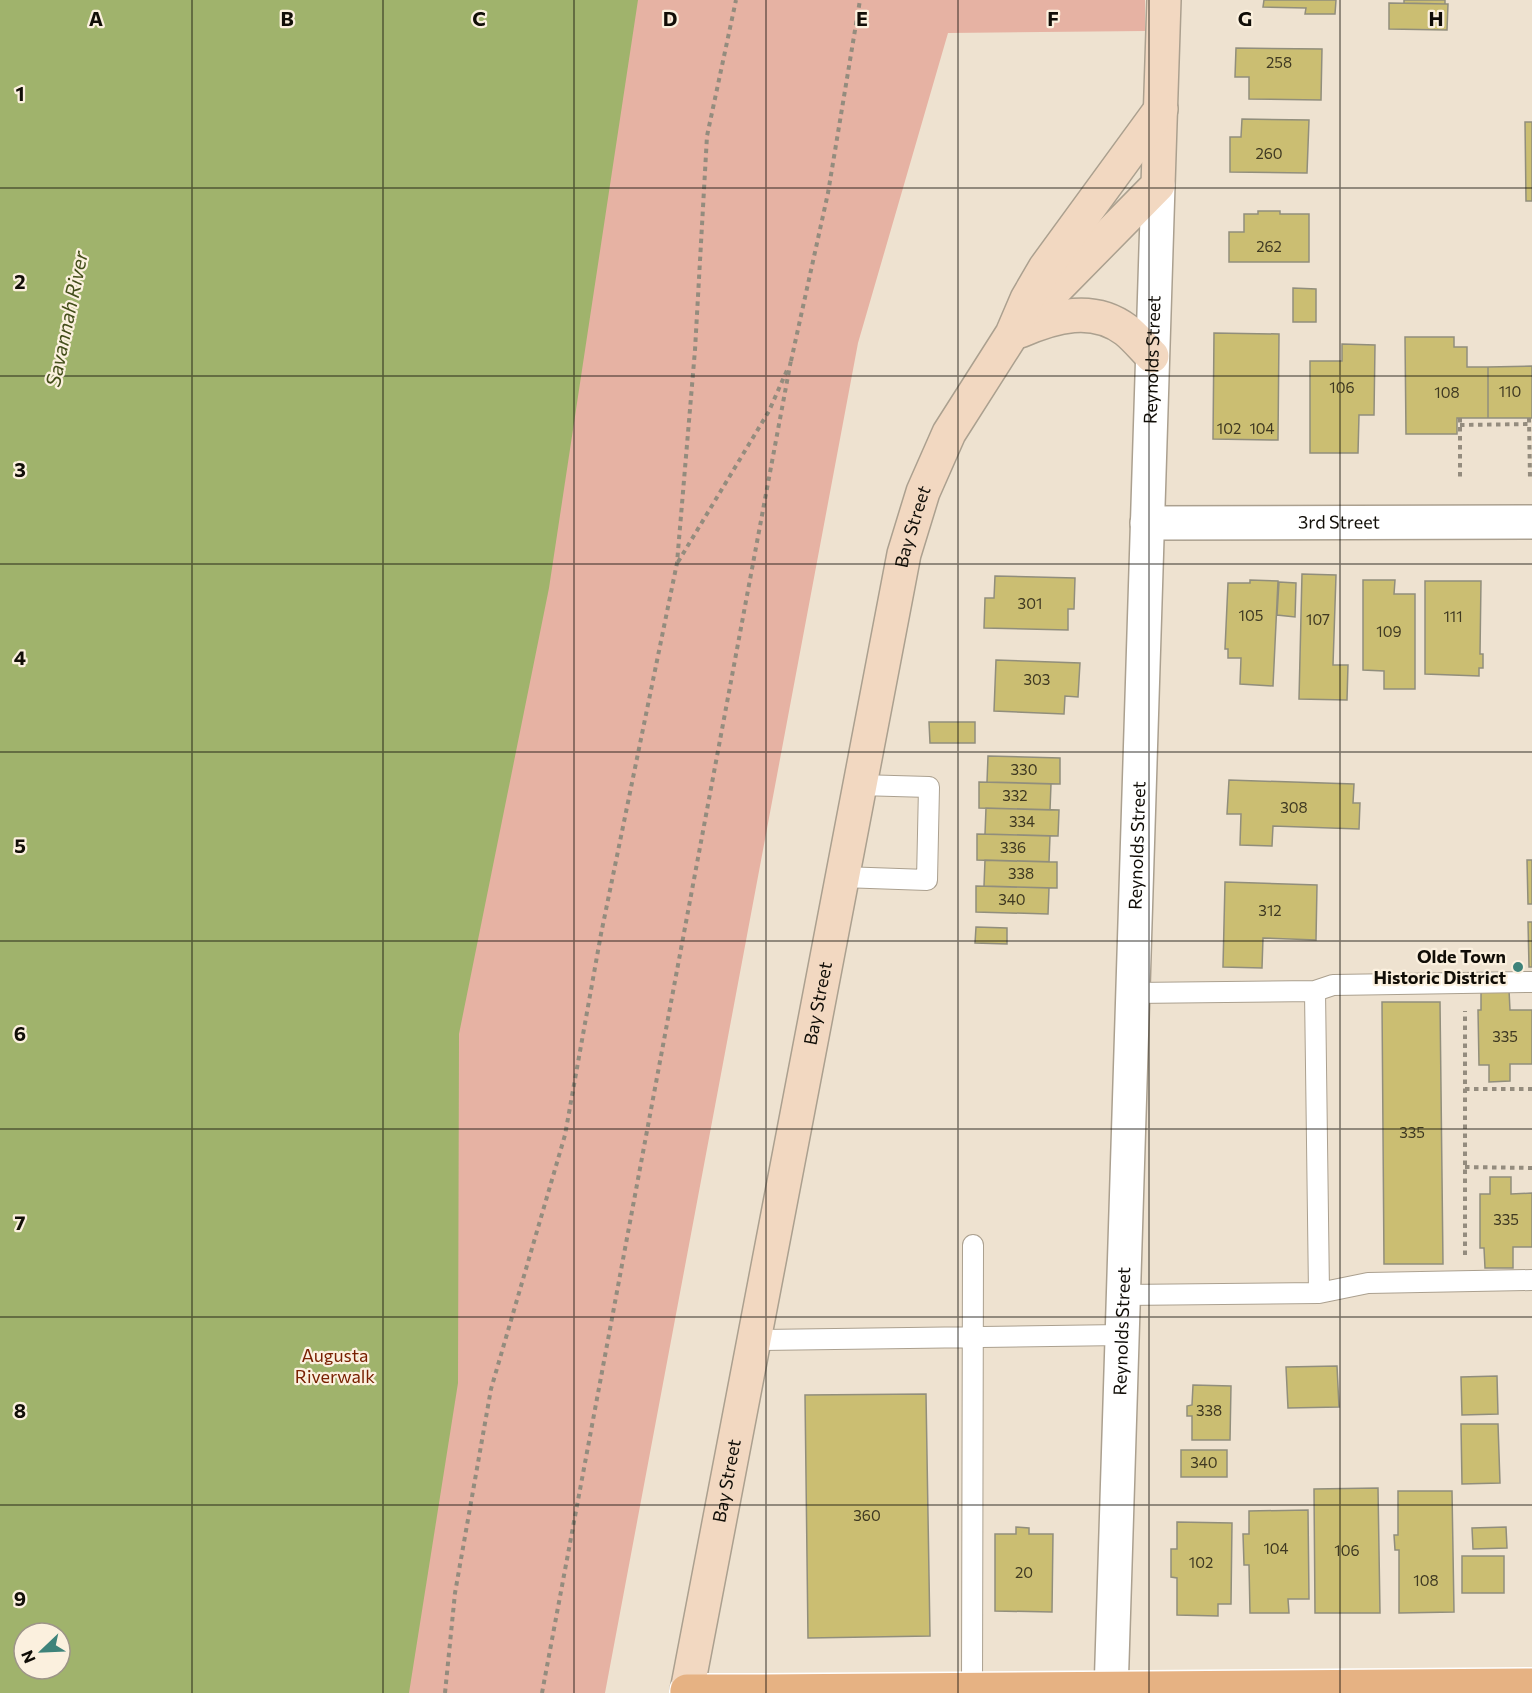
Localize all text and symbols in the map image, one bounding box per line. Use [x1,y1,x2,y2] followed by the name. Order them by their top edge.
[89,6,103,30] text: A
[280,6,294,30] text: B
[472,6,486,30] text: C
[663,6,677,30] text: D
[856,6,868,30] text: E
[1047,6,1059,30] text: F
[1238,6,1252,30] text: G
[1429,6,1444,30] text: H
[1266,53,1292,71] house number: 258
[15,81,25,105] text: 1
[1255,144,1283,162] house number: 260
[1256,237,1282,255] house number: 262
[40,248,92,389] water label: Savannah River
[14,269,26,293] text: 2
[1139,295,1165,424] street label: Reynolds Street
[1329,378,1355,396] house number: 106
[1499,382,1521,400] house number: 110
[1434,383,1460,401] house number: 108
[1217,419,1241,437] house number: 102
[1249,419,1275,437] house number: 104
[14,457,26,481] text: 3
[890,482,935,569] street label: Bay Street
[1298,510,1380,533] street label: 3rd Street
[1018,594,1042,612] house number: 301
[1239,606,1263,624] house number: 105
[1443,607,1463,625] house number: 111
[1306,610,1330,628] house number: 107
[1376,622,1402,640] house number: 109
[14,645,26,669] text: 4
[1024,670,1050,688] house number: 303
[1011,760,1037,778] house number: 330
[1123,781,1149,910] street label: Reynolds Street
[1002,786,1028,804] house number: 332
[1280,798,1308,816] house number: 308
[1009,812,1035,830] house number: 334
[14,833,26,857] text: 5
[1000,838,1026,856] house number: 336
[1008,864,1034,882] house number: 338
[998,890,1026,908] house number: 340
[1258,901,1282,919] house number: 312
[1373,945,1506,988] place label: Olde Town Historic District
[799,960,836,1047] street label: Bay Street
[1511,960,1525,974] marker: Olde Town Historic District
[14,1021,26,1045] text: 6
[1492,1027,1518,1045] house number: 335
[1399,1123,1425,1141] house number: 335
[15,1210,26,1234] text: 7
[1493,1210,1519,1228] house number: 335
[1108,1266,1134,1396] street label: Reynolds Street
[295,1344,375,1387] park label: Augusta Riverwalk
[14,1398,26,1422] text: 8
[1196,1401,1222,1419] house number: 338
[707,1437,745,1524] street label: Bay Street
[1190,1453,1218,1471] house number: 340
[853,1506,881,1524] house number: 360
[1263,1539,1289,1557] house number: 104
[1334,1541,1360,1559] house number: 106
[1189,1553,1213,1571] house number: 102
[1015,1563,1033,1581] house number: 20
[1413,1571,1439,1589] house number: 108
[14,1586,26,1610] text: 9
[12,1621,72,1681] north arrow
[17,1648,39,1666] text: N

